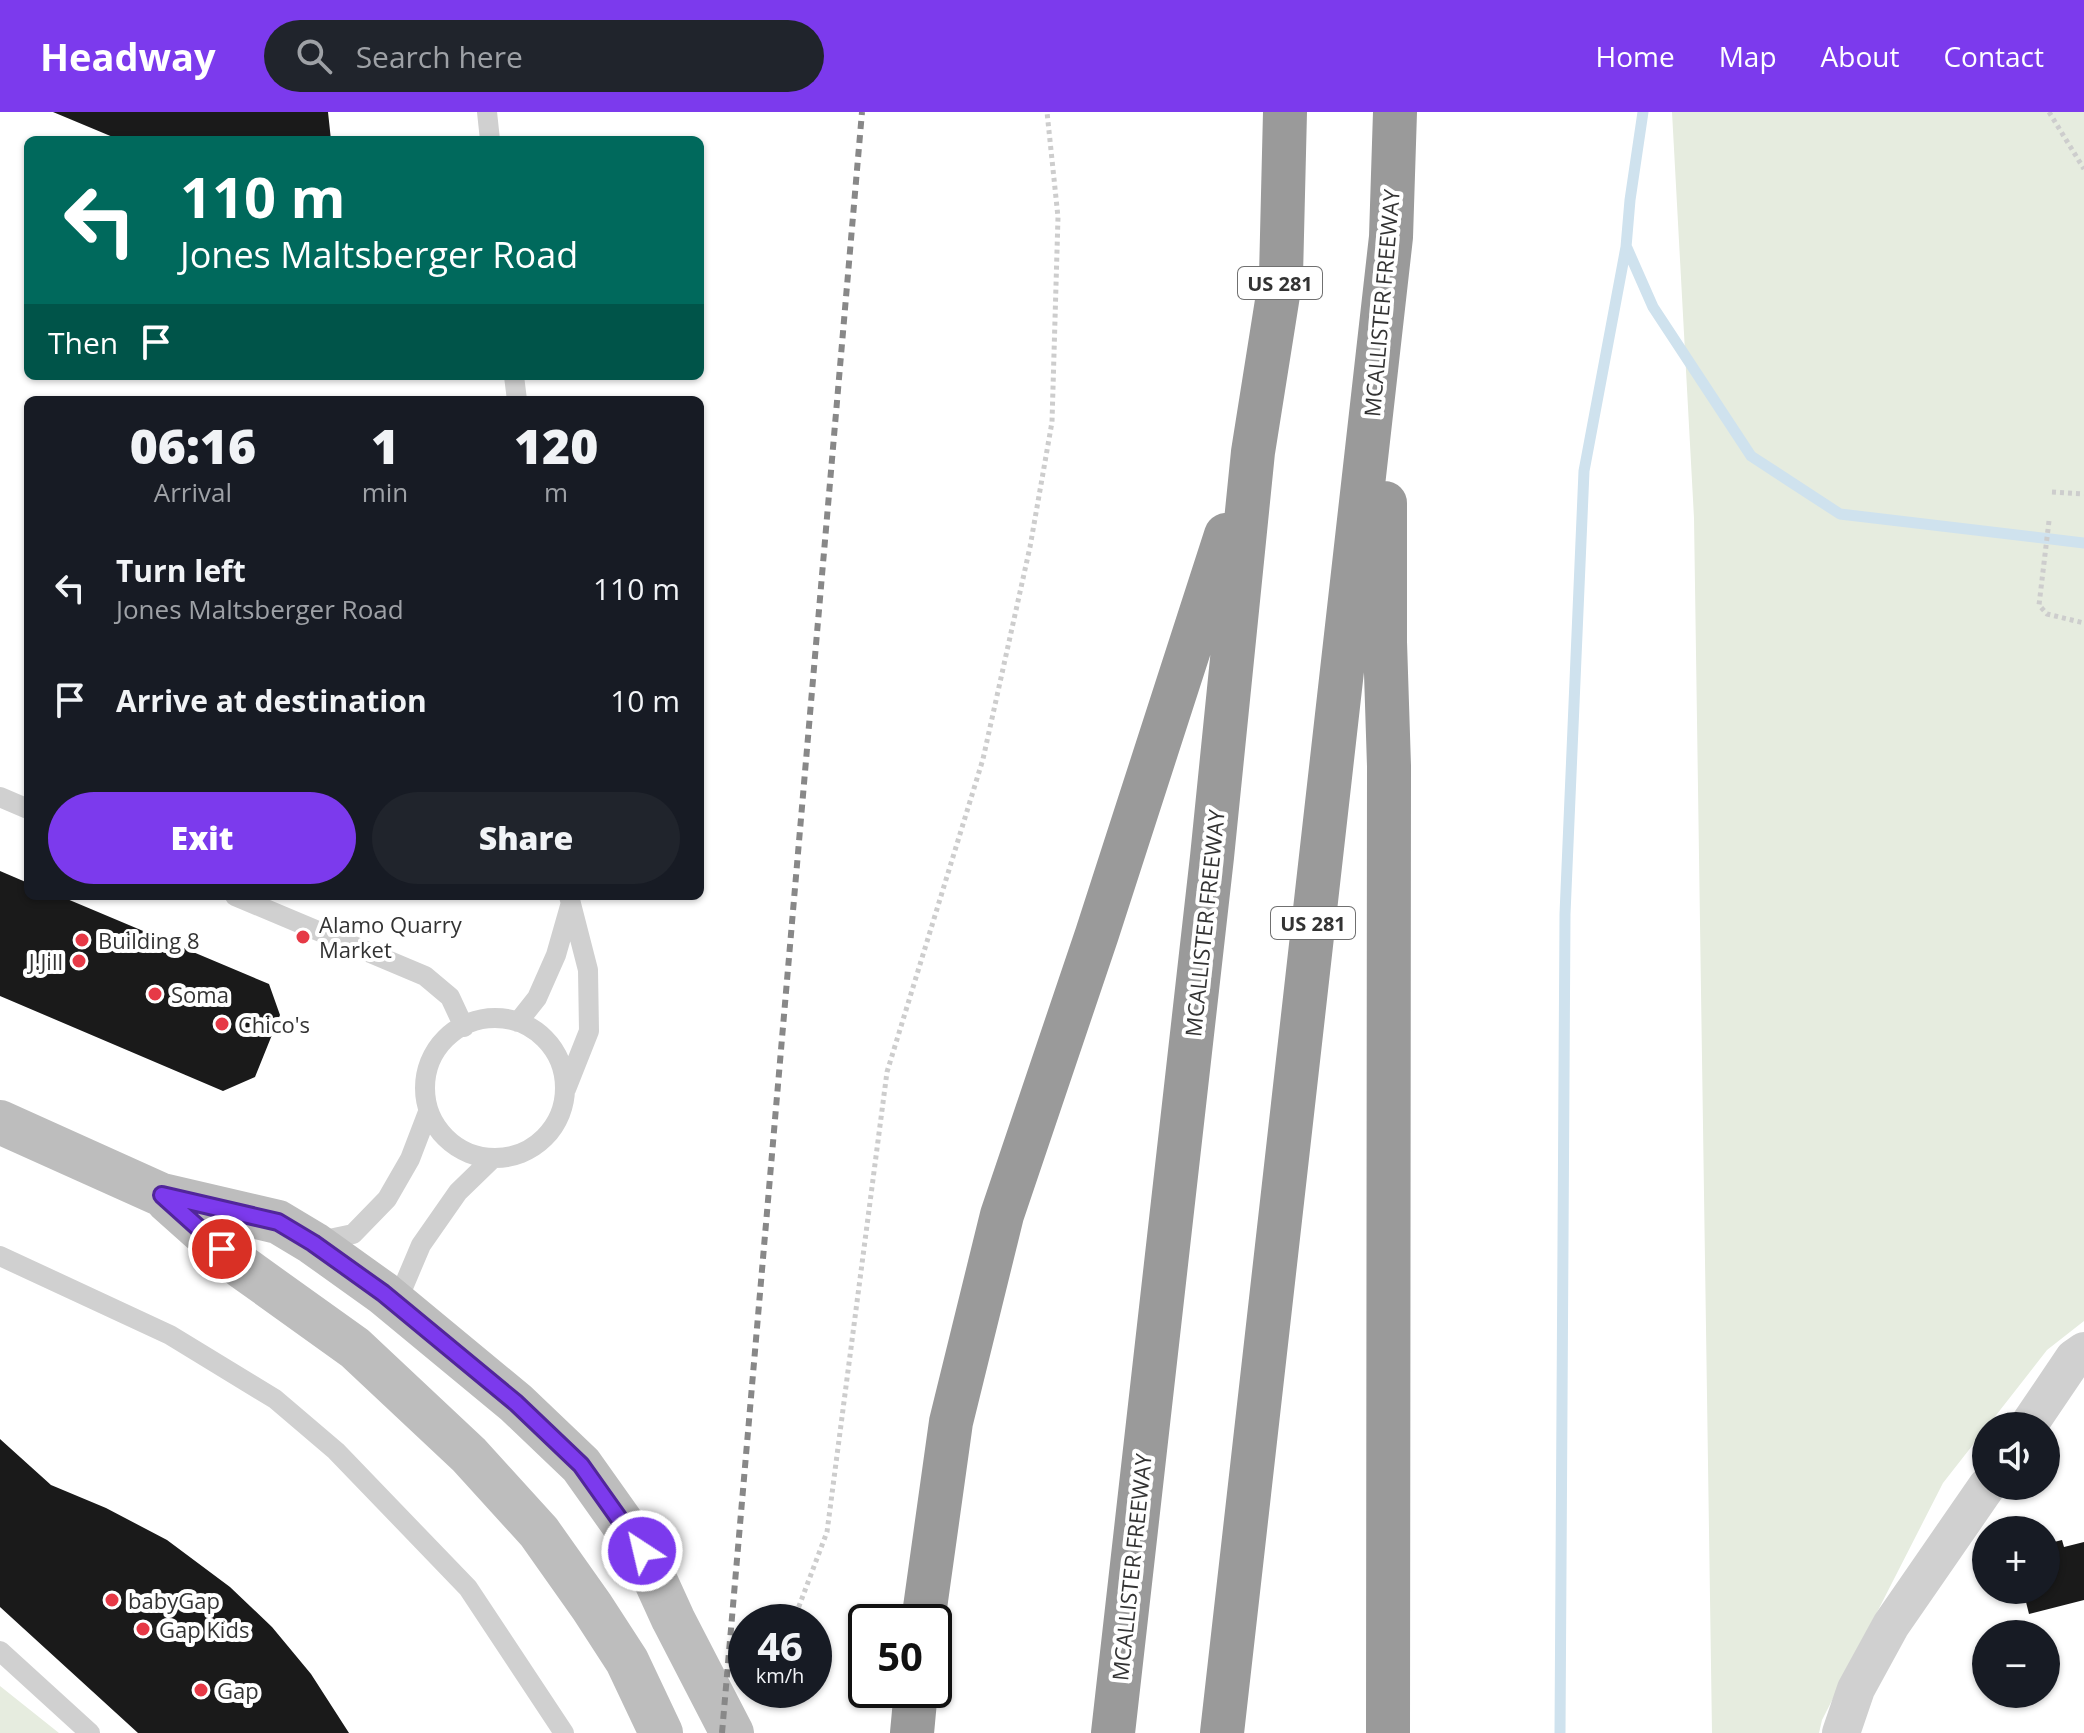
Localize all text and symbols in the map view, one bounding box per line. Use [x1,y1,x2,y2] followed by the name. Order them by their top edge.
[264,20,824,92] search box
[40,30,216,82] text: Headway
[292,34,336,78] icon: search
[356,36,523,77] text: Search here
[1596,37,1675,75] text: Home
[1719,37,1777,75] text: Map
[1821,37,1899,75] text: About
[1943,37,2044,75] text: Contact
[180,158,346,234] text: 110 m
[48,168,152,272] icon: left
[1356,187,1406,418] street label: MCALLISTER FREEWAY
[180,230,578,279] text: Jones Maltsberger Road
[1238,267,1322,299] road number: US 281
[134,320,178,364] icon: arrive
[48,322,118,363] text: Then
[130,413,256,478] text: 06:16
[371,413,399,478] text: 1
[514,413,598,478] text: 120
[154,474,232,510] text: Arrival
[362,474,408,510] text: min
[544,474,568,510] text: m
[116,550,246,591] text: Turn left
[48,566,92,610] icon: left
[593,568,680,609] text: 110 m
[116,591,404,627] text: Jones Maltsberger Road
[48,678,92,722] icon: arrive
[116,680,427,721] text: Arrive at destination
[610,680,680,721] text: 10 m
[48,792,356,884] button: Exit
[372,792,680,884] button: Share
[1177,807,1231,1038] street label: MCALLISTER FREEWAY
[1271,907,1355,939] road number: US 281
[319,909,463,964] place label: Alamo Quarry Market
[98,925,200,955] place label: Building 8
[294,928,312,946] marker: Alamo Quarry Market
[73,931,91,949] marker: Building 8
[27,946,63,976] place label: J.Jill
[70,952,88,970] marker: J.Jill
[171,979,229,1009] place label: Soma
[146,985,164,1003] marker: Soma
[238,1009,310,1039] place label: Chico's
[213,1015,231,1033] marker: Chico's
[188,1215,256,1283] pin
[200,1227,244,1271] icon: arrive
[1972,1412,2060,1708] map controls
[1972,1412,2060,1500] button: sound
[1104,1451,1158,1682] street label: MCALLISTER FREEWAY
[600,1509,684,1593] position arrow
[1972,1516,2060,1604] button: +
[128,1585,220,1615] place label: babyGap
[103,1591,121,1609] marker: babyGap
[848,1604,952,1708] speed limit sign: 50
[159,1614,249,1644] place label: Gap Kids
[757,1618,803,1673] text: 46
[134,1620,152,1638] marker: Gap Kids
[1972,1620,2060,1708] button: −
[756,1662,804,1689] text: km/h
[217,1675,259,1705] place label: Gap
[192,1681,210,1699] marker: Gap

